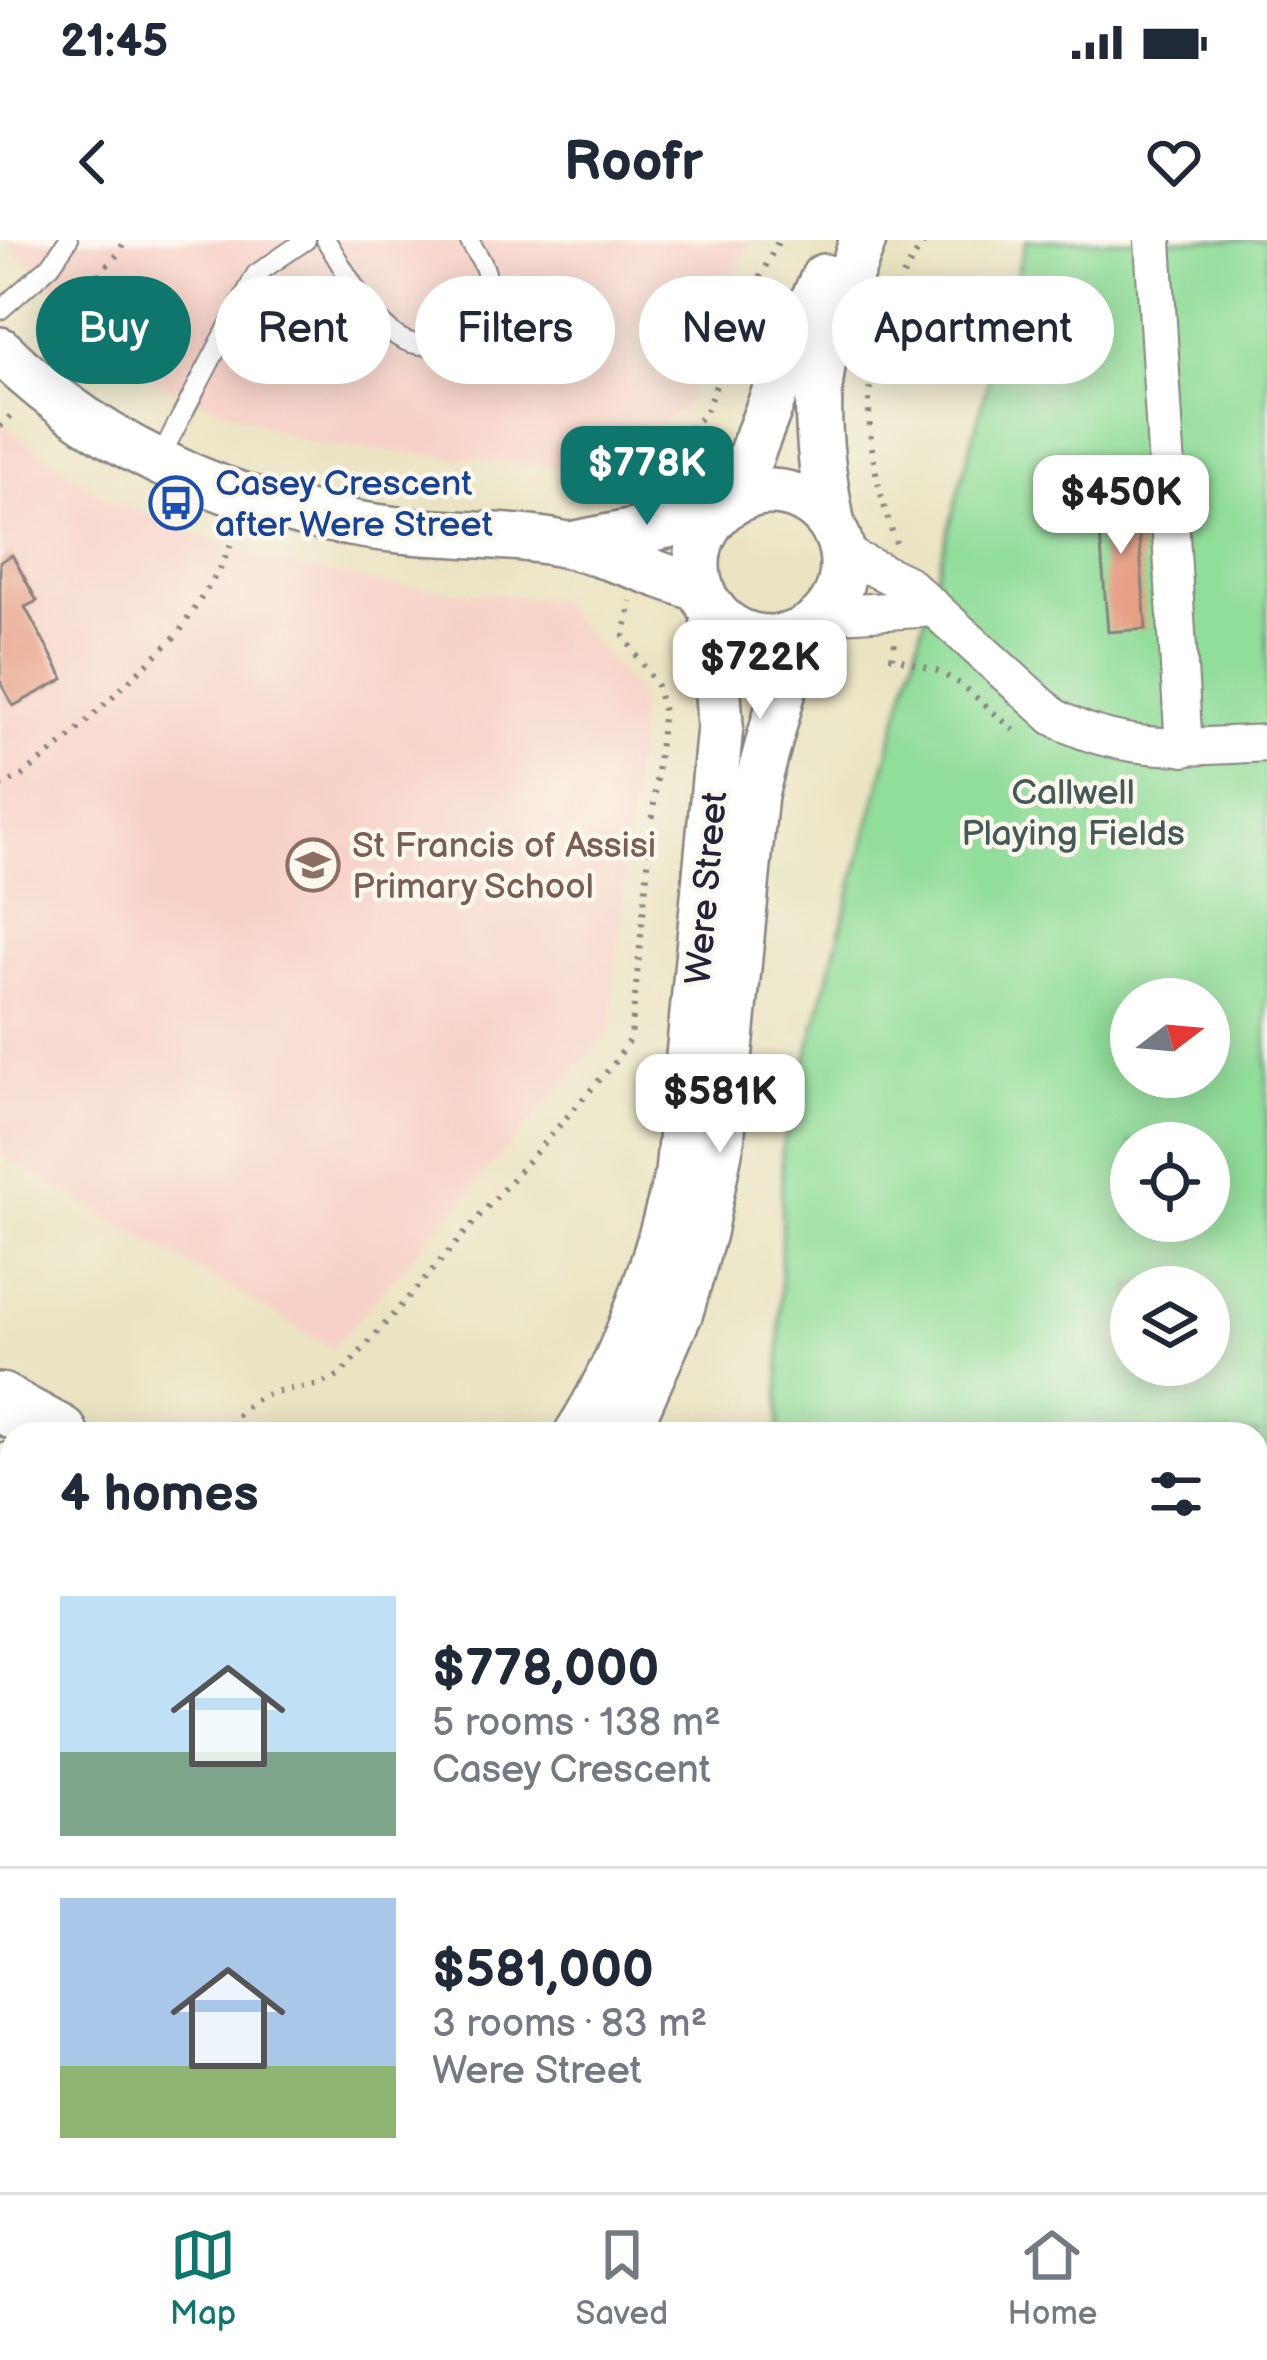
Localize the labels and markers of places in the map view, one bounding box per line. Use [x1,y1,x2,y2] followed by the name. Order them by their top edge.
[563,426,731,528] pin: $778K
[1037,455,1205,557] pin: $450K
[215,463,493,547] place label: Casey Crescent after Were Street
[148,475,204,531] bus stop icon: Casey Crescent after Were Street
[676,620,844,722] pin: $722K
[352,825,656,909] place label: St Francis of Assisi Primary School
[285,837,341,893] school or university icon: St Francis of Assisi Primary School
[636,1054,804,1156] pin: $581K

